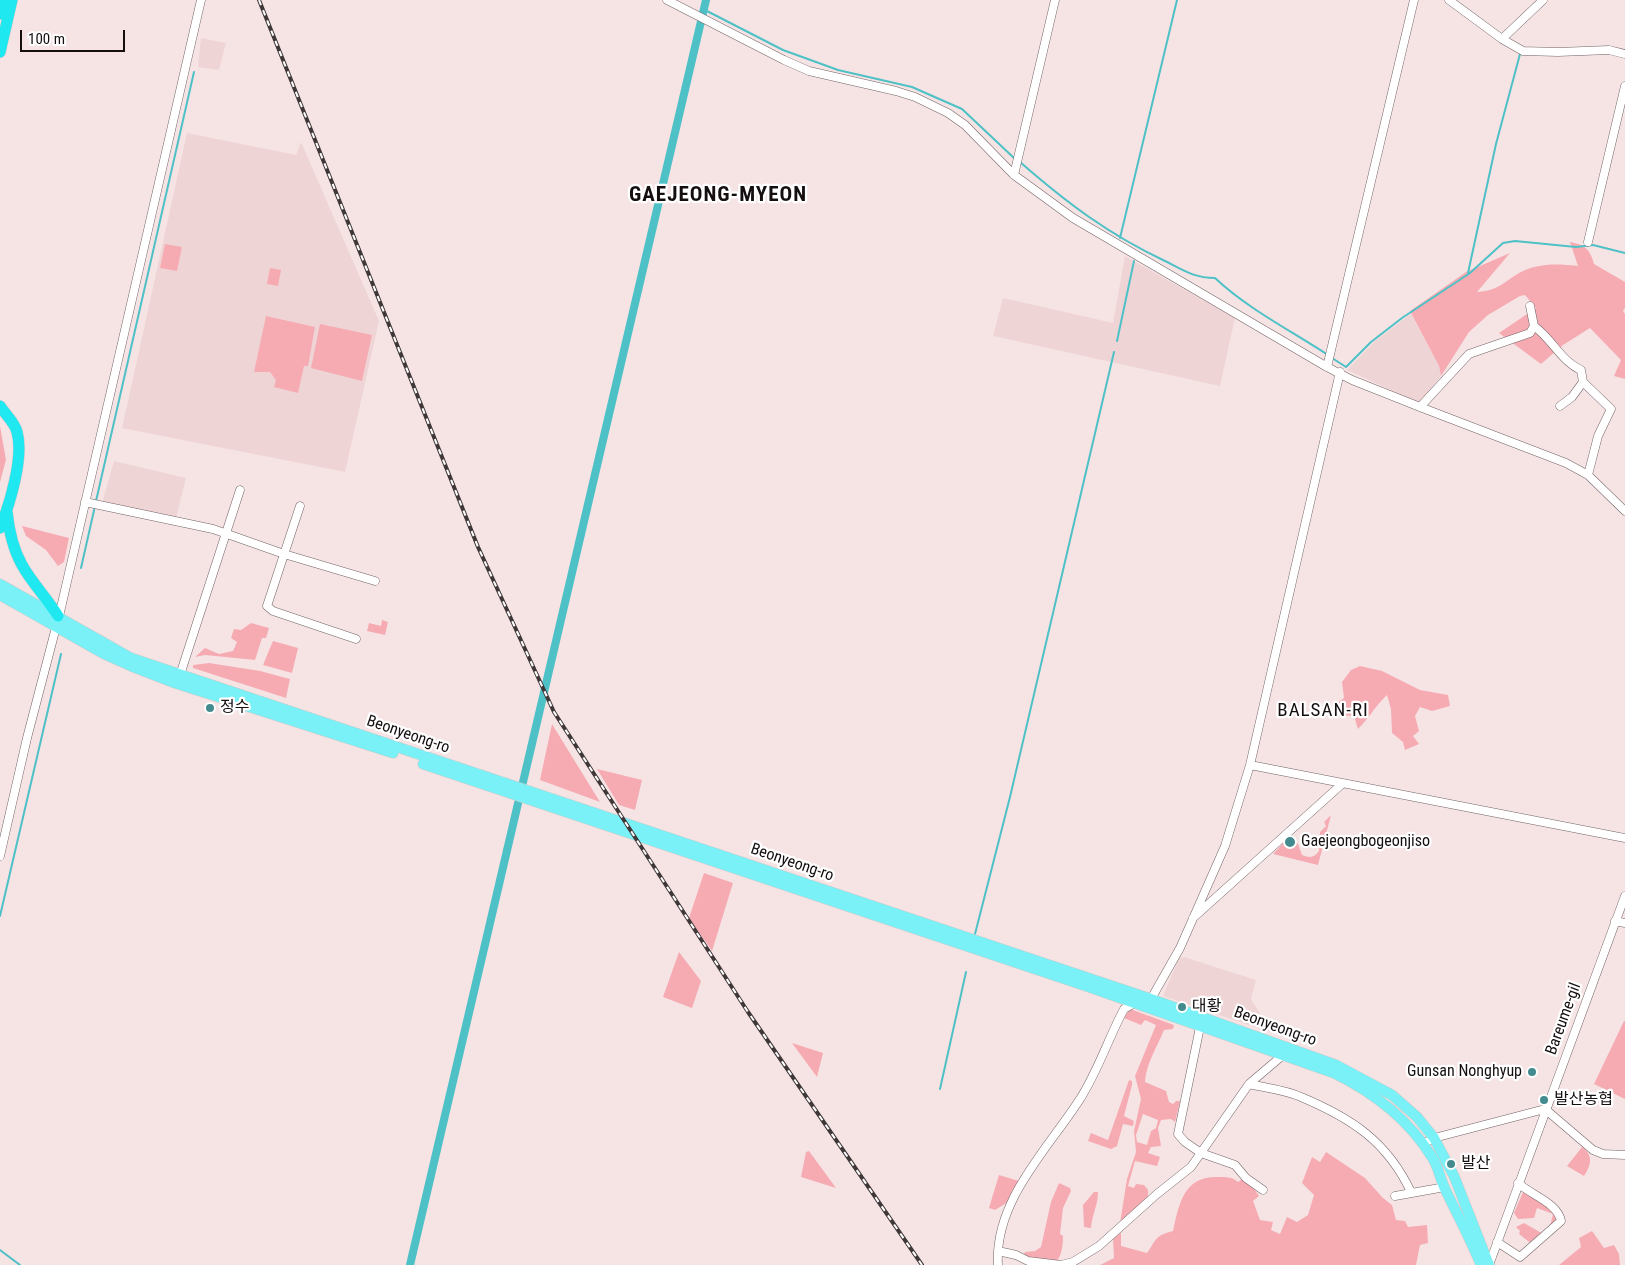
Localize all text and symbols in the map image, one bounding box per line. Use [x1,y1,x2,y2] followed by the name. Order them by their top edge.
[22,20,128,52] scale bar
[28,30,65,48] text: 100 m
[627,183,809,209] district label: GAEJEONG-MYEON
[220,698,249,718] place label: 정수
[1276,700,1370,722] district label: BALSAN-RI
[204,702,216,714] marker: 정수
[364,712,452,758] street label: Beonyeong-ro
[1301,832,1430,852] place label: Gaejeongbogeonjiso
[1283,835,1297,849] marker: Gaejeongbogeonjiso
[748,840,836,886] street label: Beonyeong-ro
[1542,980,1586,1058] street label: Bareume-gil
[1192,997,1221,1017] place label: 대황
[1176,1001,1188,1013] marker: 대황
[1231,1003,1319,1051] street label: Beonyeong-ro
[1407,1062,1522,1082] place label: Gunsan Nonghyup
[1526,1066,1538,1078] marker: Gunsan Nonghyup
[1554,1090,1613,1110] place label: 발산농협
[1538,1094,1550,1106] marker: 발산농협
[1461,1154,1490,1174] place label: 발산
[1445,1158,1457,1170] marker: 발산

